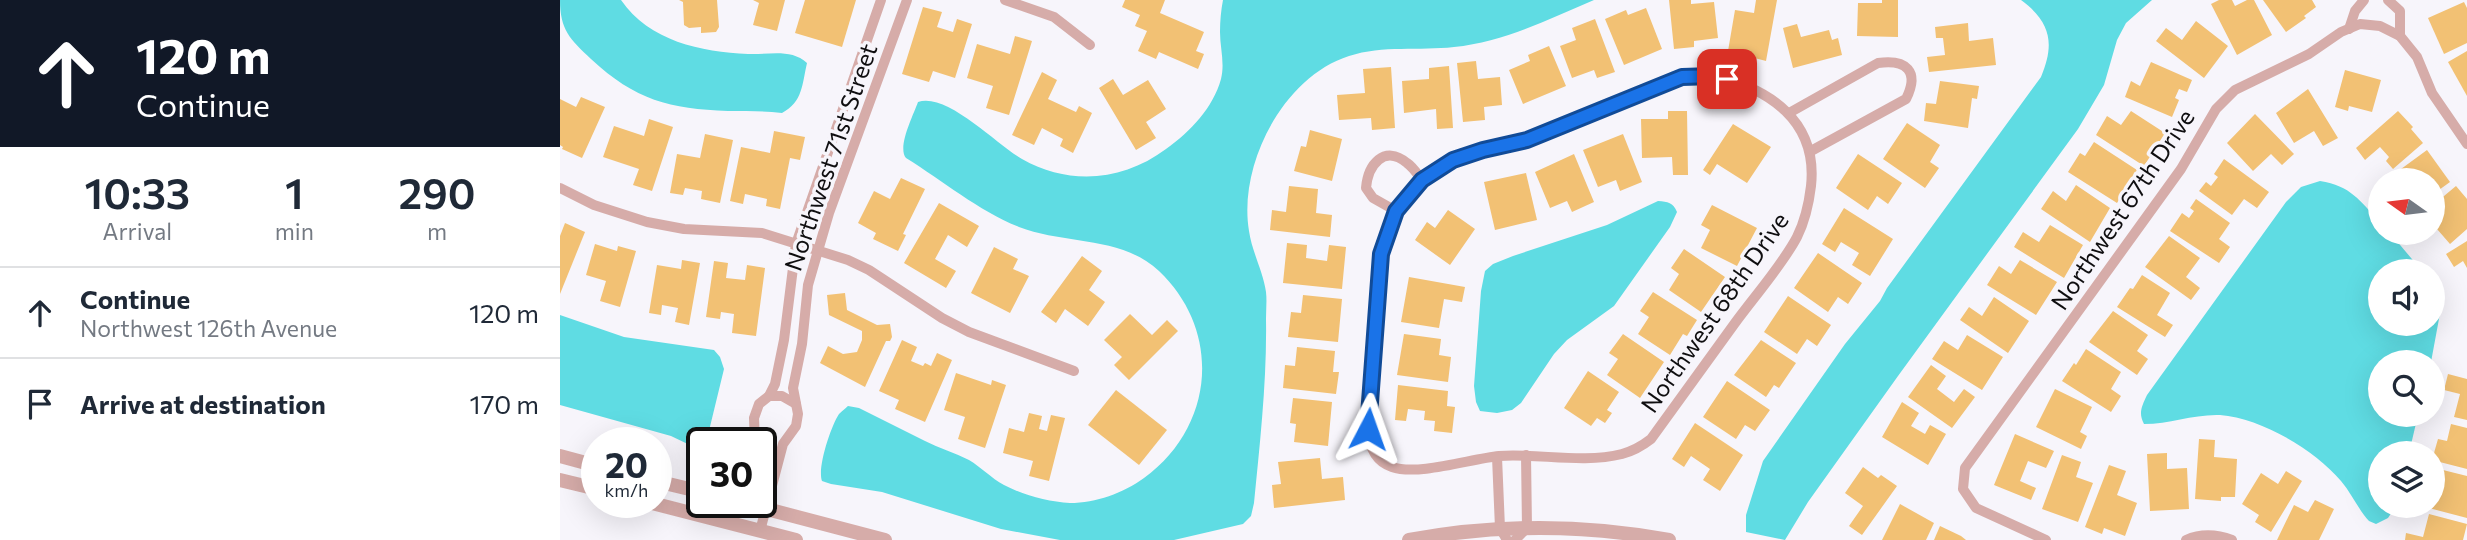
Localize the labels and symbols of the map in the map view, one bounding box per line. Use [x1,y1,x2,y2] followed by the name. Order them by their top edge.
[778,40,883,274] street label: Northwest 71st Street
[1697,49,1757,109] pin
[2044,103,2200,315] street label: Northwest 67th Drive
[2368,168,2445,245] north arrow
[1634,206,1794,418] street label: Northwest 68th Drive
[1331,392,1405,466] position arrow
[686,427,777,518] speed limit sign: 30

